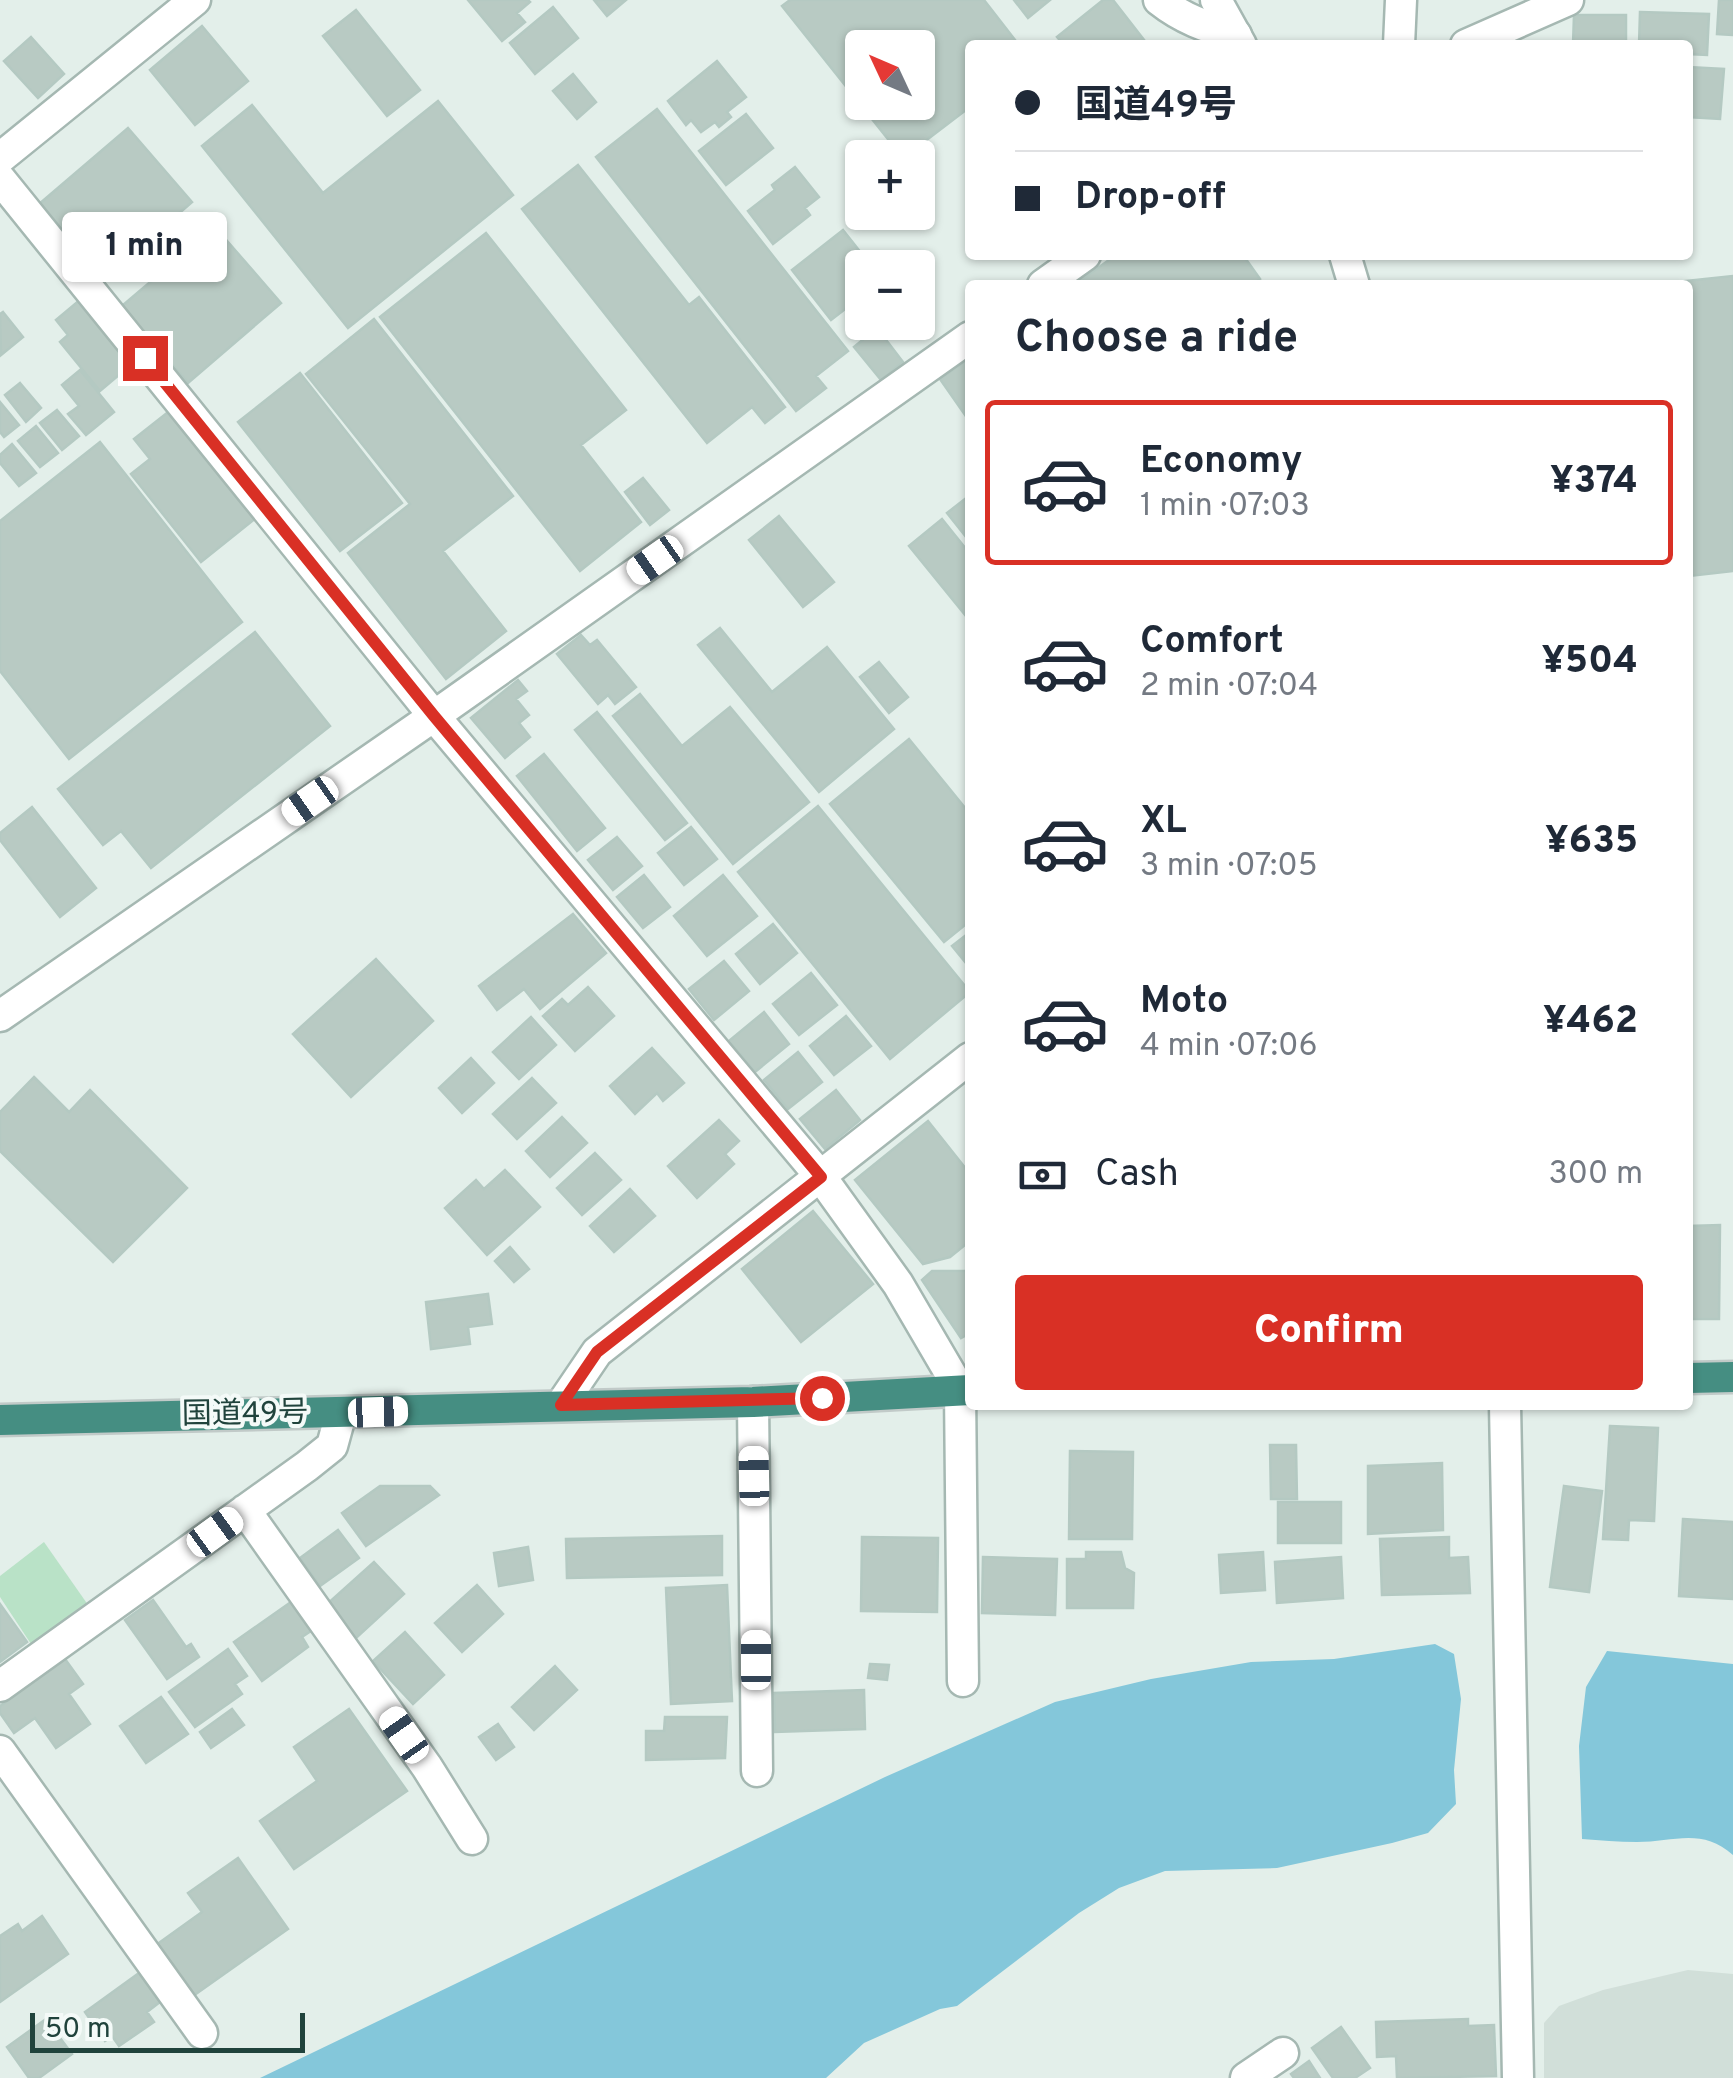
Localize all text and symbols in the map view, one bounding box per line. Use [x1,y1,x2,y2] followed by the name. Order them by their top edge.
[845,30,935,120] north arrow
[845,30,935,340] map controls
[1075,83,1237,132] text: 国道49号
[845,140,935,230] button: +
[1075,174,1226,223] text: Drop-off
[62,213,228,283] callout: 1 min
[105,227,184,267] text: 1 min
[845,250,935,340] button: −
[1015,311,1298,368] text: Choose a ride
[123,336,168,381] route end
[1020,438,1110,528] icon: car
[1140,438,1302,487] text: Economy
[1550,458,1638,507] text: ¥374
[1140,487,1310,527] text: 1 min · 07:03
[622,531,688,589] car
[1020,618,1110,708] icon: car
[1140,618,1284,667] text: Comfort
[1542,638,1638,687] text: ¥504
[1140,667,1318,707] text: 2 min · 07:04
[277,772,343,830] car
[1020,798,1110,888] icon: car
[1140,798,1187,847] text: XL
[1545,818,1638,867] text: ¥635
[1140,847,1318,887] text: 3 min · 07:05
[1020,978,1110,1068] icon: car
[1140,978,1228,1027] text: Moto
[1543,998,1638,1047] text: ¥462
[1140,1027,1318,1067] text: 4 min · 07:06
[1015,1148,1070,1203] icon: cash
[1095,1151,1179,1200] text: Cash
[1549,1155,1643,1195] text: 300 m
[1015,1275,1643,1390] button: Confirm
[800,1376,845,1421] route start
[182,1395,308,1435] street label: 国道49号
[347,1396,409,1428] car
[738,1446,770,1506] car
[182,1502,248,1562] car
[741,1630,771,1690] car
[375,1702,433,1768] car
[30,2008,305,2052] scale bar
[45,2012,111,2048] text: 50 m

